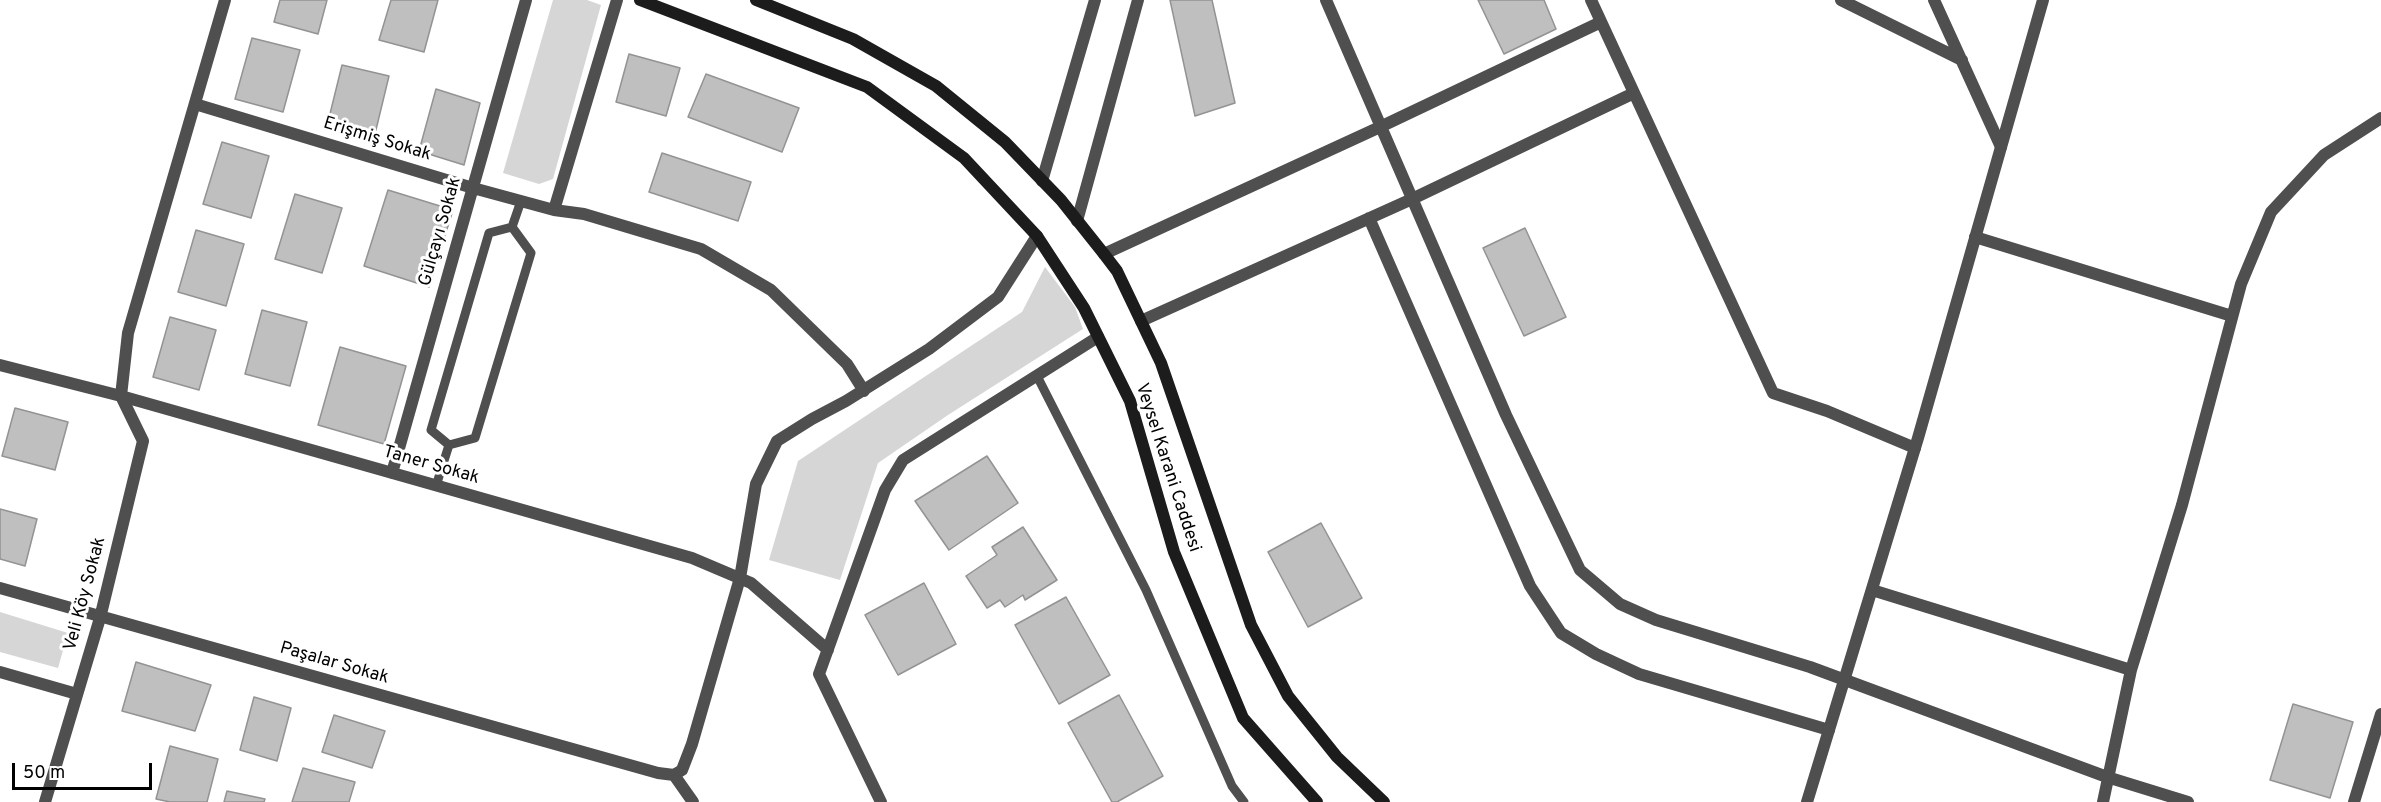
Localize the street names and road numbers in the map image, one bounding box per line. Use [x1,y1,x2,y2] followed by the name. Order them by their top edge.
[320,113,434,167] street label: Erişmiş Sokak
[415,175,467,289] street label: Gülçayı Sokak
[1130,381,1204,555] street label: Veysel Karani Caddesi
[380,442,482,490] street label: Taner Sokak
[60,535,112,653] street label: Veli Köy Sokak
[277,638,391,690] street label: Paşalar Sokak

